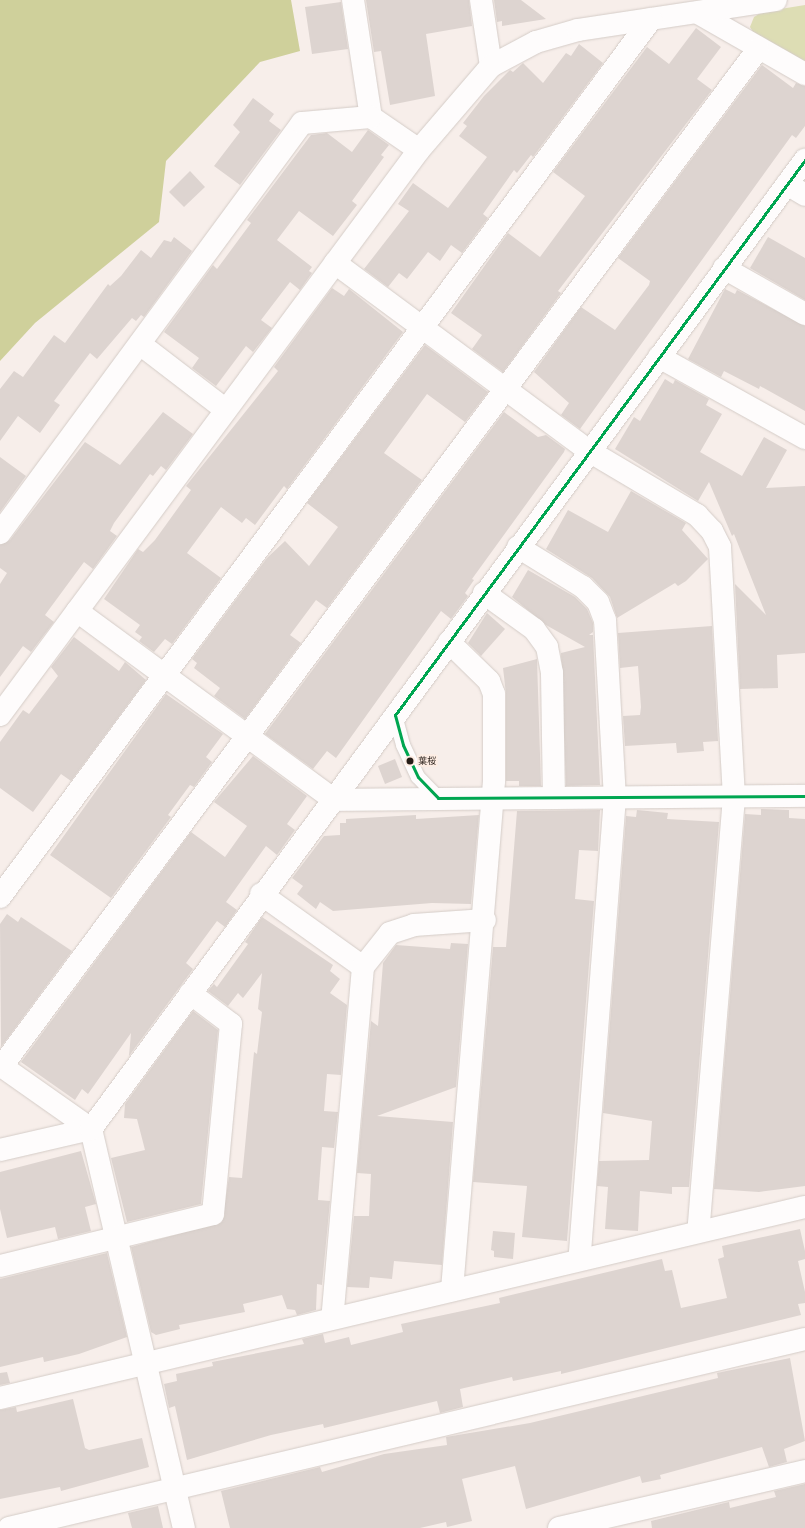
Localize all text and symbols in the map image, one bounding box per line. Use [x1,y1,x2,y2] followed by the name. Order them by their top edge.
[405,756,415,766] marker: 葉桜
[418,756,436,766] place label: 葉桜

